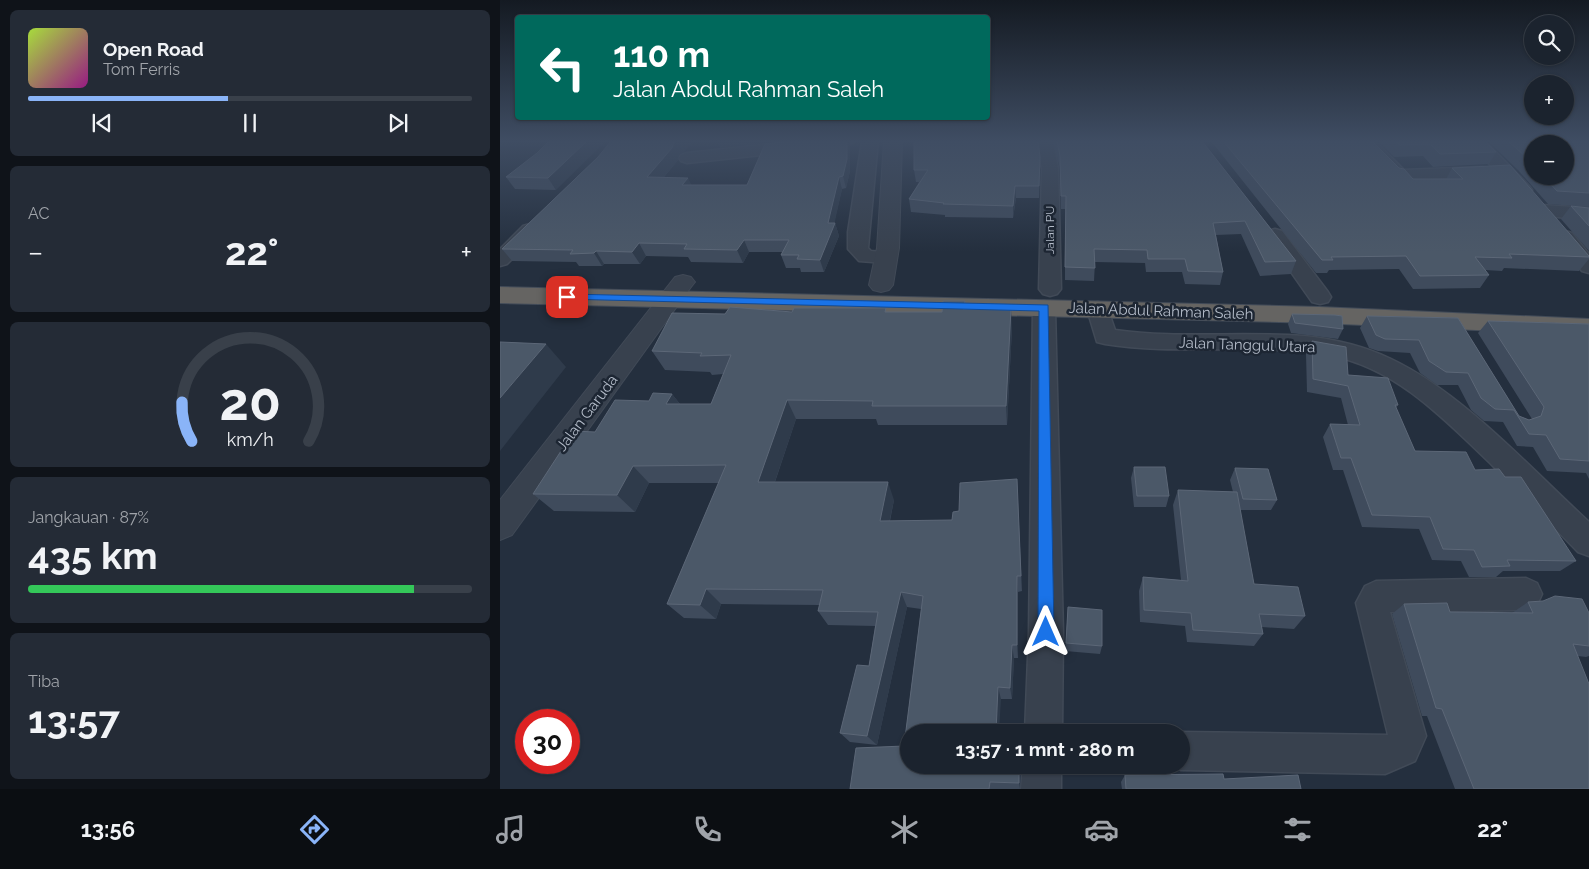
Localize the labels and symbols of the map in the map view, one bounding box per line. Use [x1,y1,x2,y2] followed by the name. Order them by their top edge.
[1043,206,1057,254] street label: Jalan PU
[546,276,588,318] pin
[1068,299,1254,323] street label: Jalan Abdul Rahman Saleh
[1178,334,1316,356] street label: Jalan Tanggul Utara
[553,371,621,455] street label: Jalan Garuda
[1019,605,1071,657] position arrow
[515,709,580,774] speed limit sign: 30

